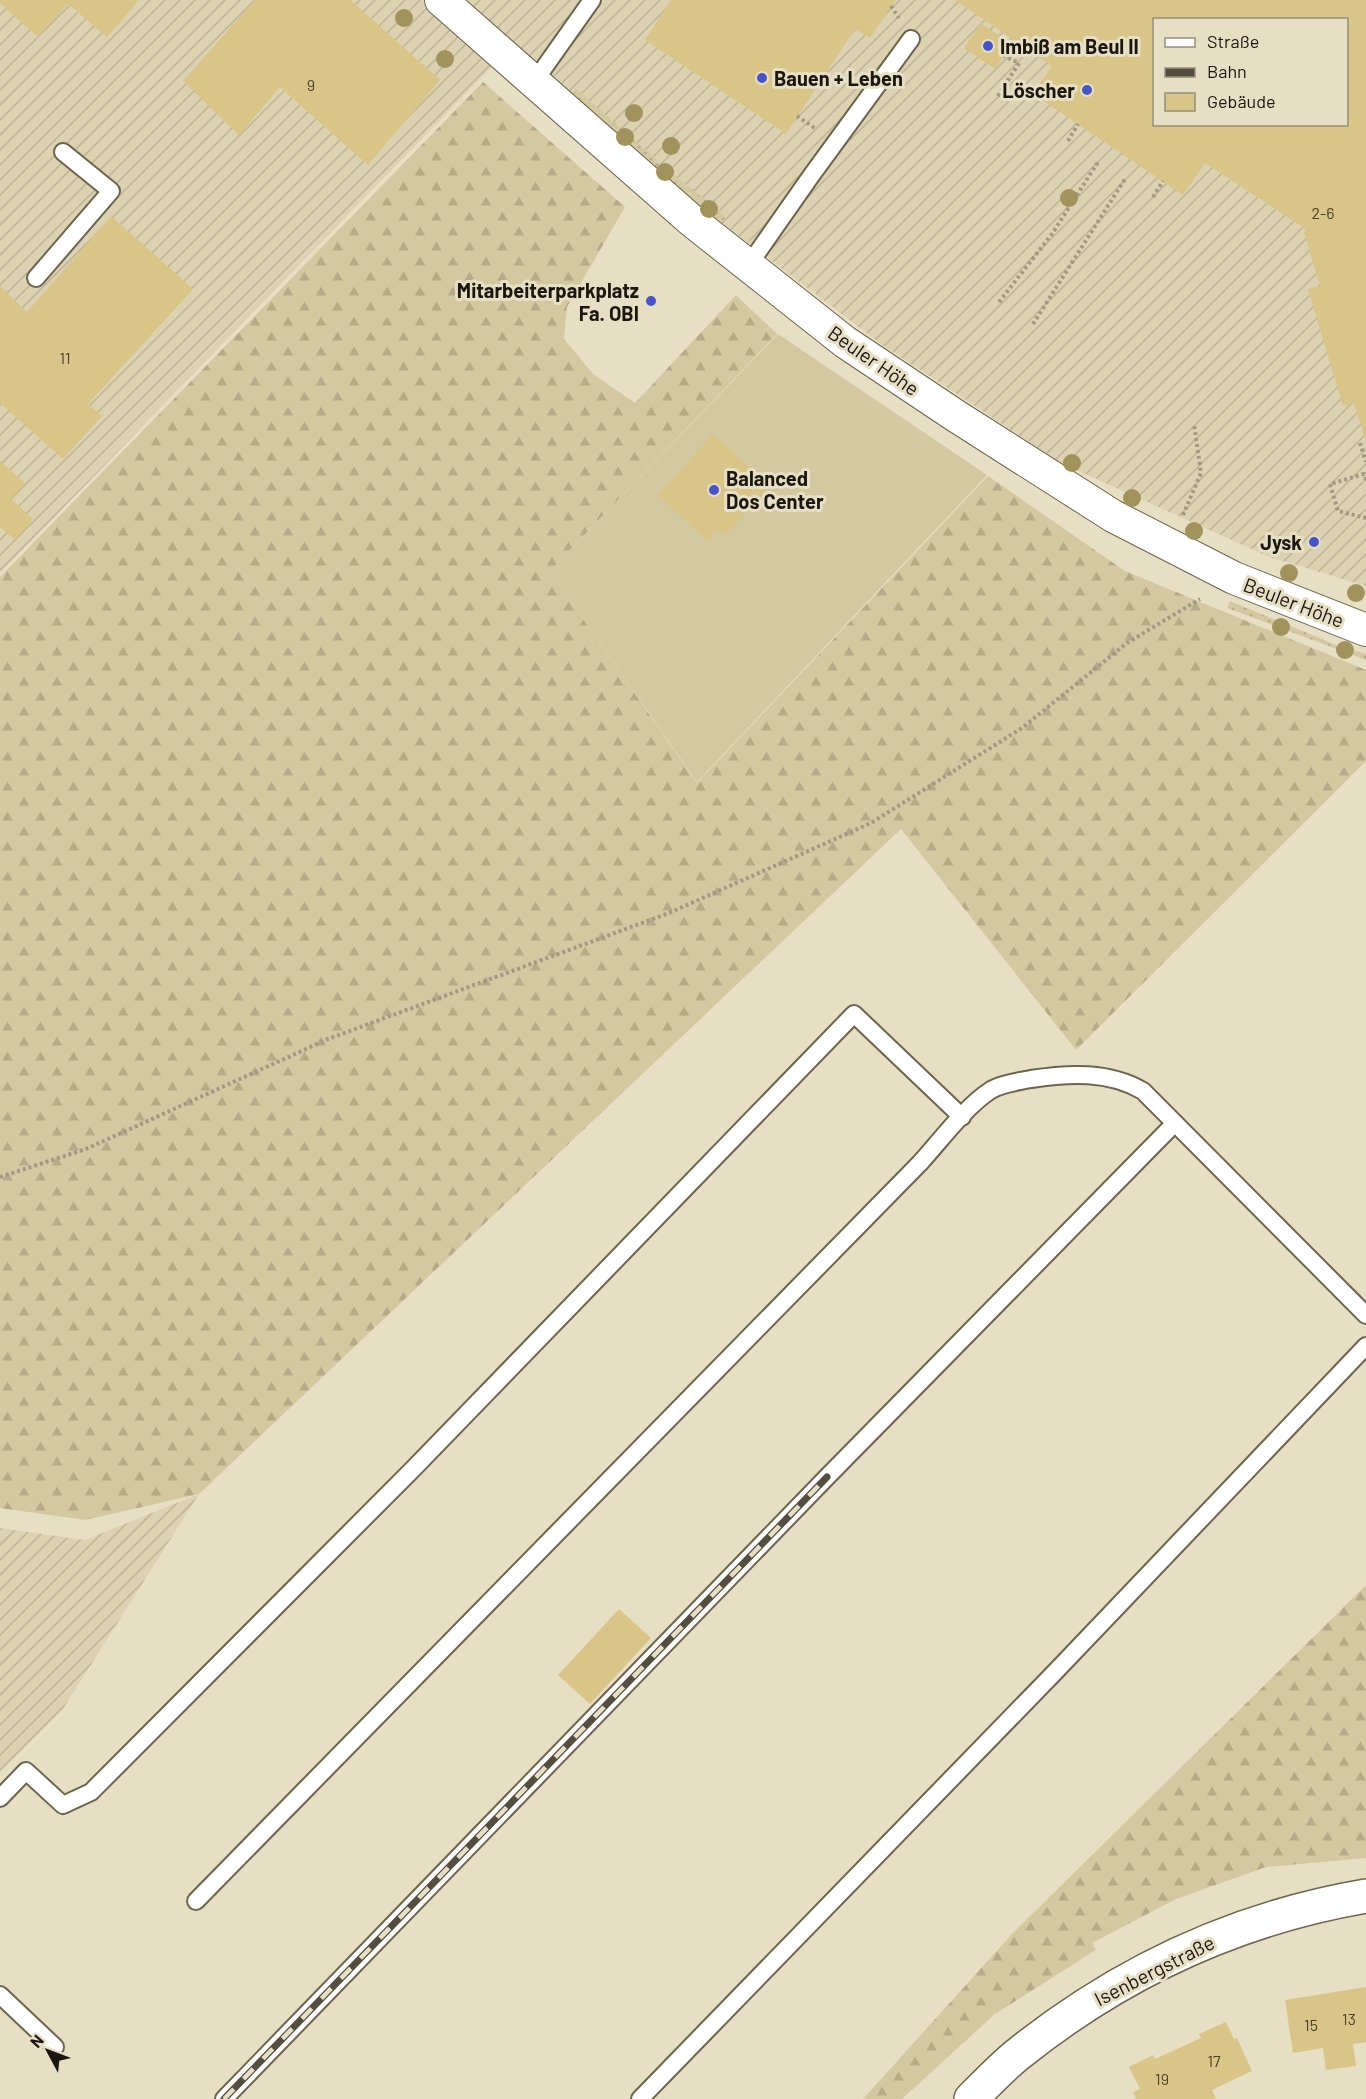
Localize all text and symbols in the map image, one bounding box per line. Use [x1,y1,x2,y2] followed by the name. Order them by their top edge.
[1153,18,1348,126] legend
[1207,30,1259,52] text: Straße
[1000,34,1139,58] place label: Imbiß am Beul II
[981,39,995,53] marker: Imbiß am Beul II
[1207,60,1247,82] text: Bahn
[774,66,903,90] place label: Bauen + Leben
[755,71,769,85] marker: Bauen + Leben
[307,75,315,94] house number: 9
[1002,78,1075,102] place label: Löscher
[1080,83,1094,97] marker: Löscher
[1207,90,1276,112] text: Gebäude
[1311,203,1335,222] house number: 2-6
[457,278,639,325] place label: Mitarbeiterparkplatz Fa. OBI
[644,294,658,308] marker: Mitarbeiterparkplatz Fa. OBI
[824,320,924,400] street label: Beuler Höhe
[59,348,71,367] house number: 11
[726,466,824,513] place label: Balanced Dos Center
[707,483,721,497] marker: Balanced Dos Center
[1260,530,1302,554] place label: Jysk
[1307,535,1321,549] marker: Jysk
[1240,572,1348,632] street label: Beuler Höhe
[1090,1929,1218,2011] street label: Isenbergstraße
[1342,2009,1356,2028] house number: 13
[1304,2015,1318,2034] house number: 15
[18,2021,78,2081] north arrow
[26,2031,47,2051] text: N
[1207,2051,1221,2070] house number: 17
[1155,2069,1169,2088] house number: 19

